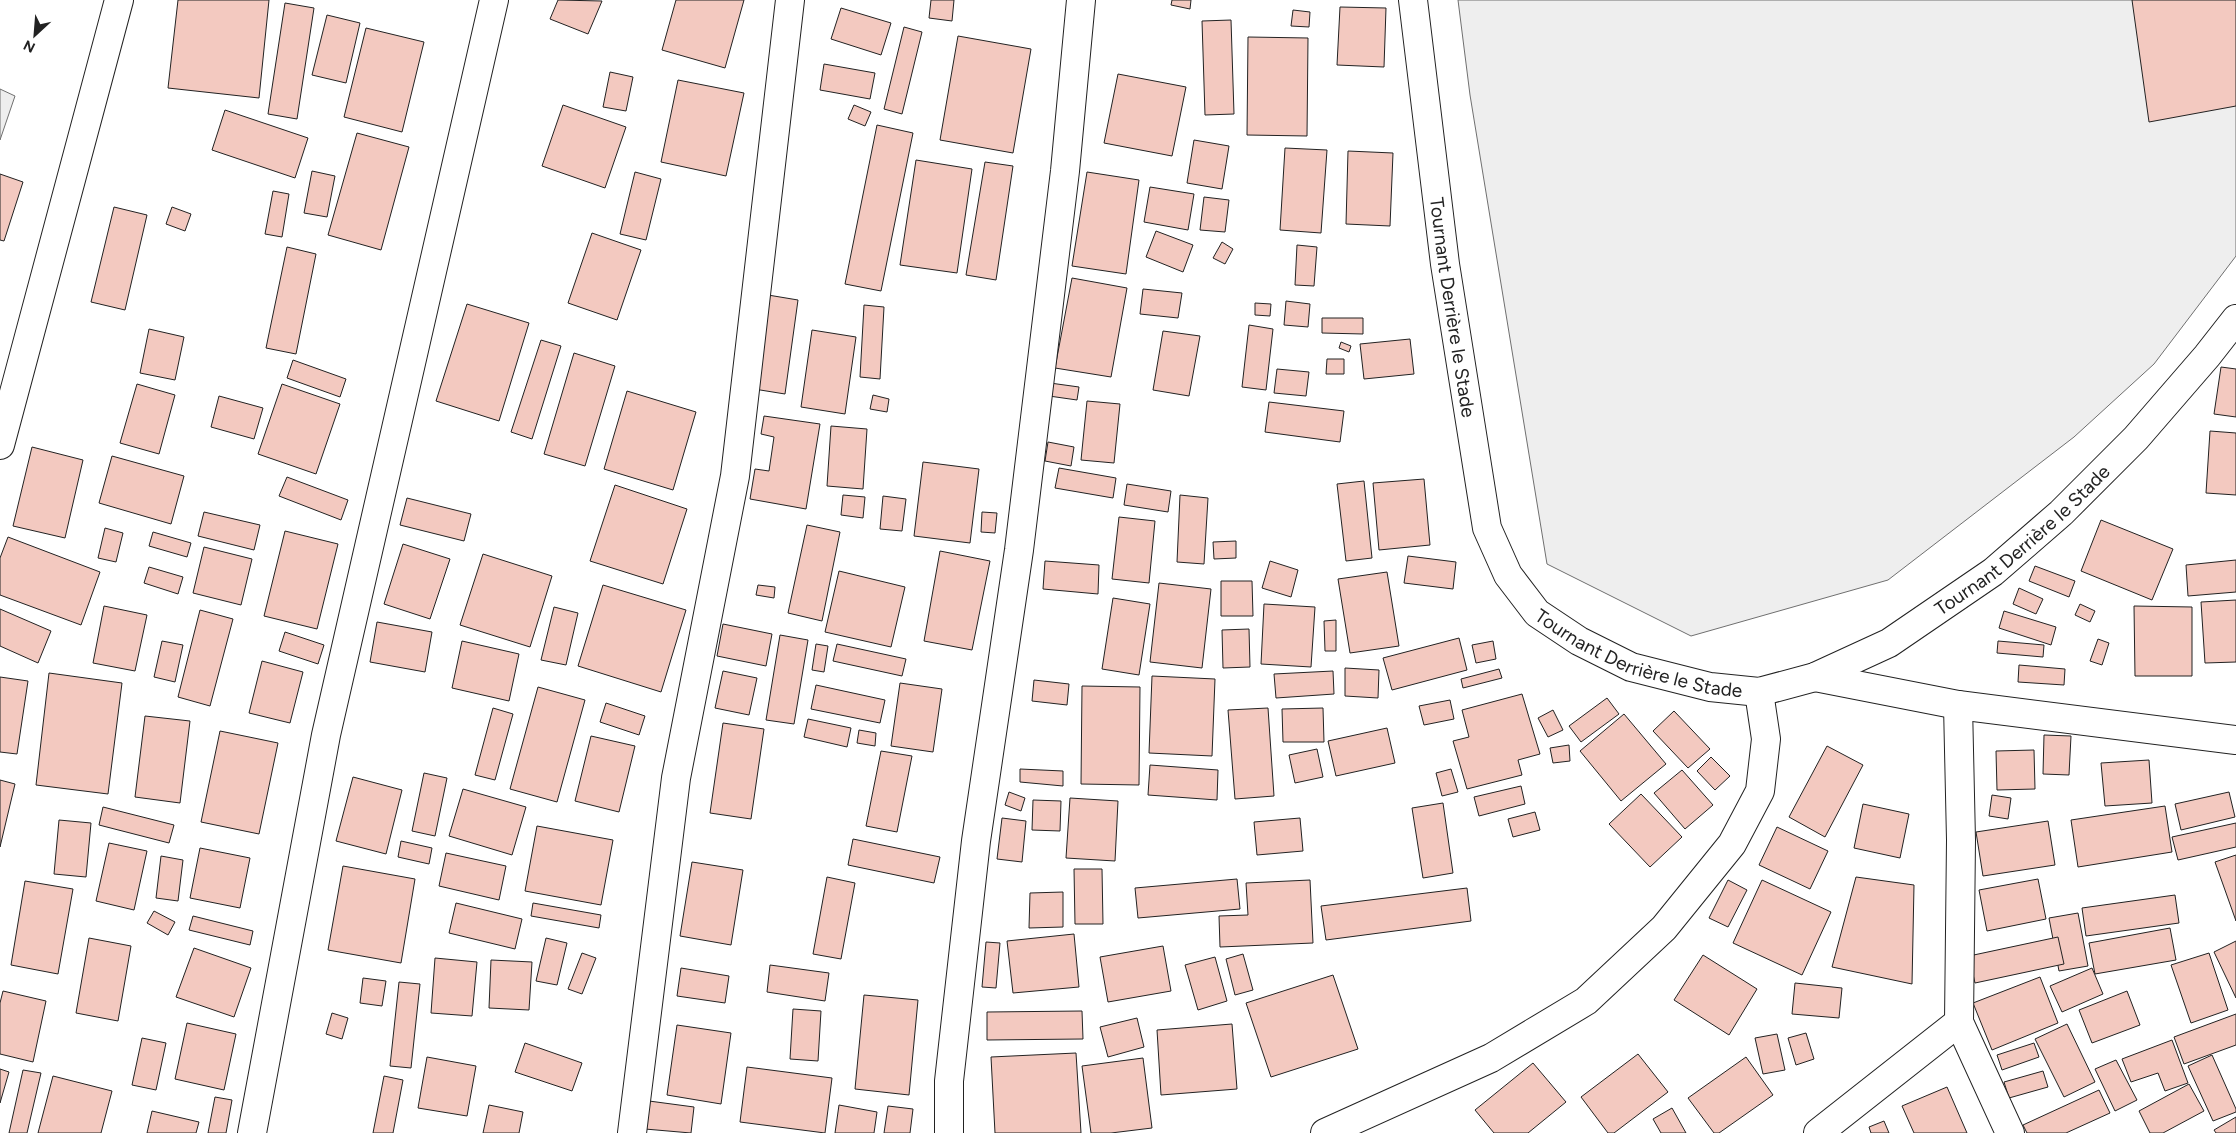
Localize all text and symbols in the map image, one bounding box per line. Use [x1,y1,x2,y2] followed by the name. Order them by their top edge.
[10,10,60,60] north arrow
[21,36,38,56] text: N
[1425,196,1480,419] street label: Tournant Derrière le Stade
[1930,460,2115,620] street label: Tournant Derrière le Stade
[1531,604,1743,702] street label: Tournant Derrière le Stade

